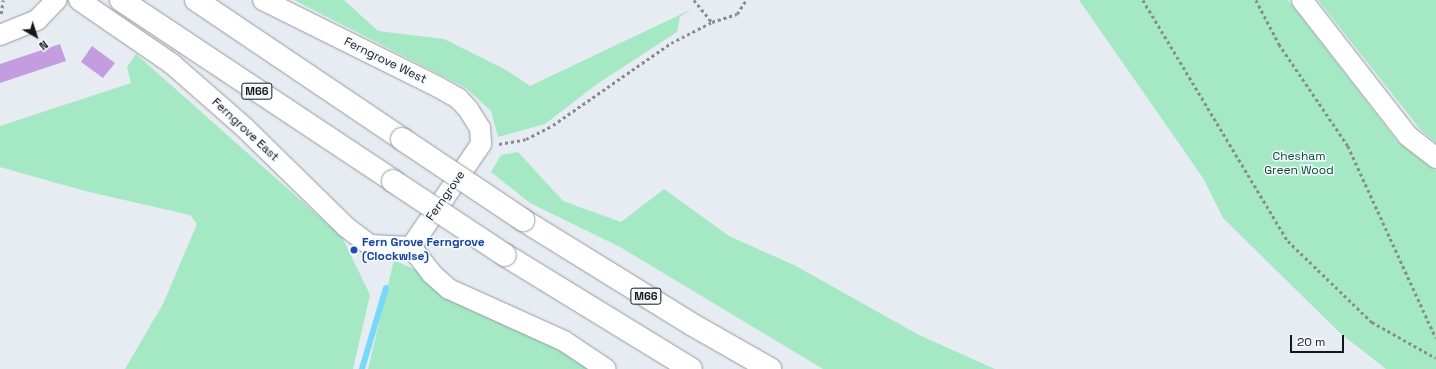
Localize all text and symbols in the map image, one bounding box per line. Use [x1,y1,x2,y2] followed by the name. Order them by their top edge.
[16,16,56,56] north arrow
[341,35,429,87] street label: Ferngrove West
[36,38,51,53] text: N
[241,82,273,100] road number: M66
[209,95,281,165] street label: Ferngrove East
[1264,150,1334,178] park label: Chesham Green Wood
[423,168,469,224] street label: Ferngrove
[362,236,485,264] place label: Fern Grove Ferngrove (Clockwise)
[349,245,359,255] marker: Fern Grove Ferngrove (Clockwise)
[630,287,662,305] road number: M66
[1292,327,1346,353] scale bar
[1297,334,1325,350] text: 20 m

